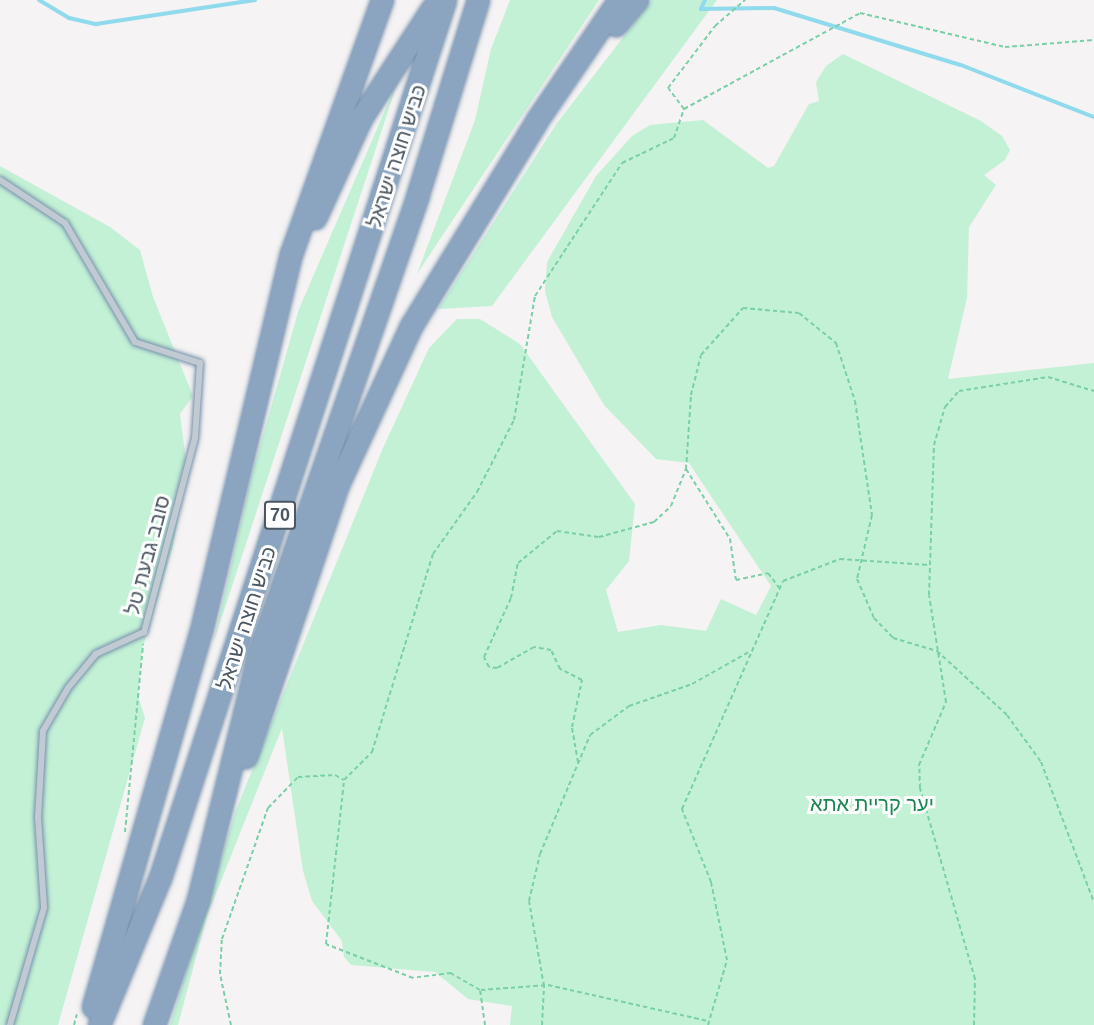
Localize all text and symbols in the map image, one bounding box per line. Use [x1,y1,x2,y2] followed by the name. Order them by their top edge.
[363,82,431,230] street label: כביש חוצה ישראל
[121,493,175,617] street label: סובב גבעת טל
[264,500,296,530] road number: 70
[213,544,281,692] street label: כביש חוצה ישראל
[810,792,934,816] park label: יער קריית אתא

